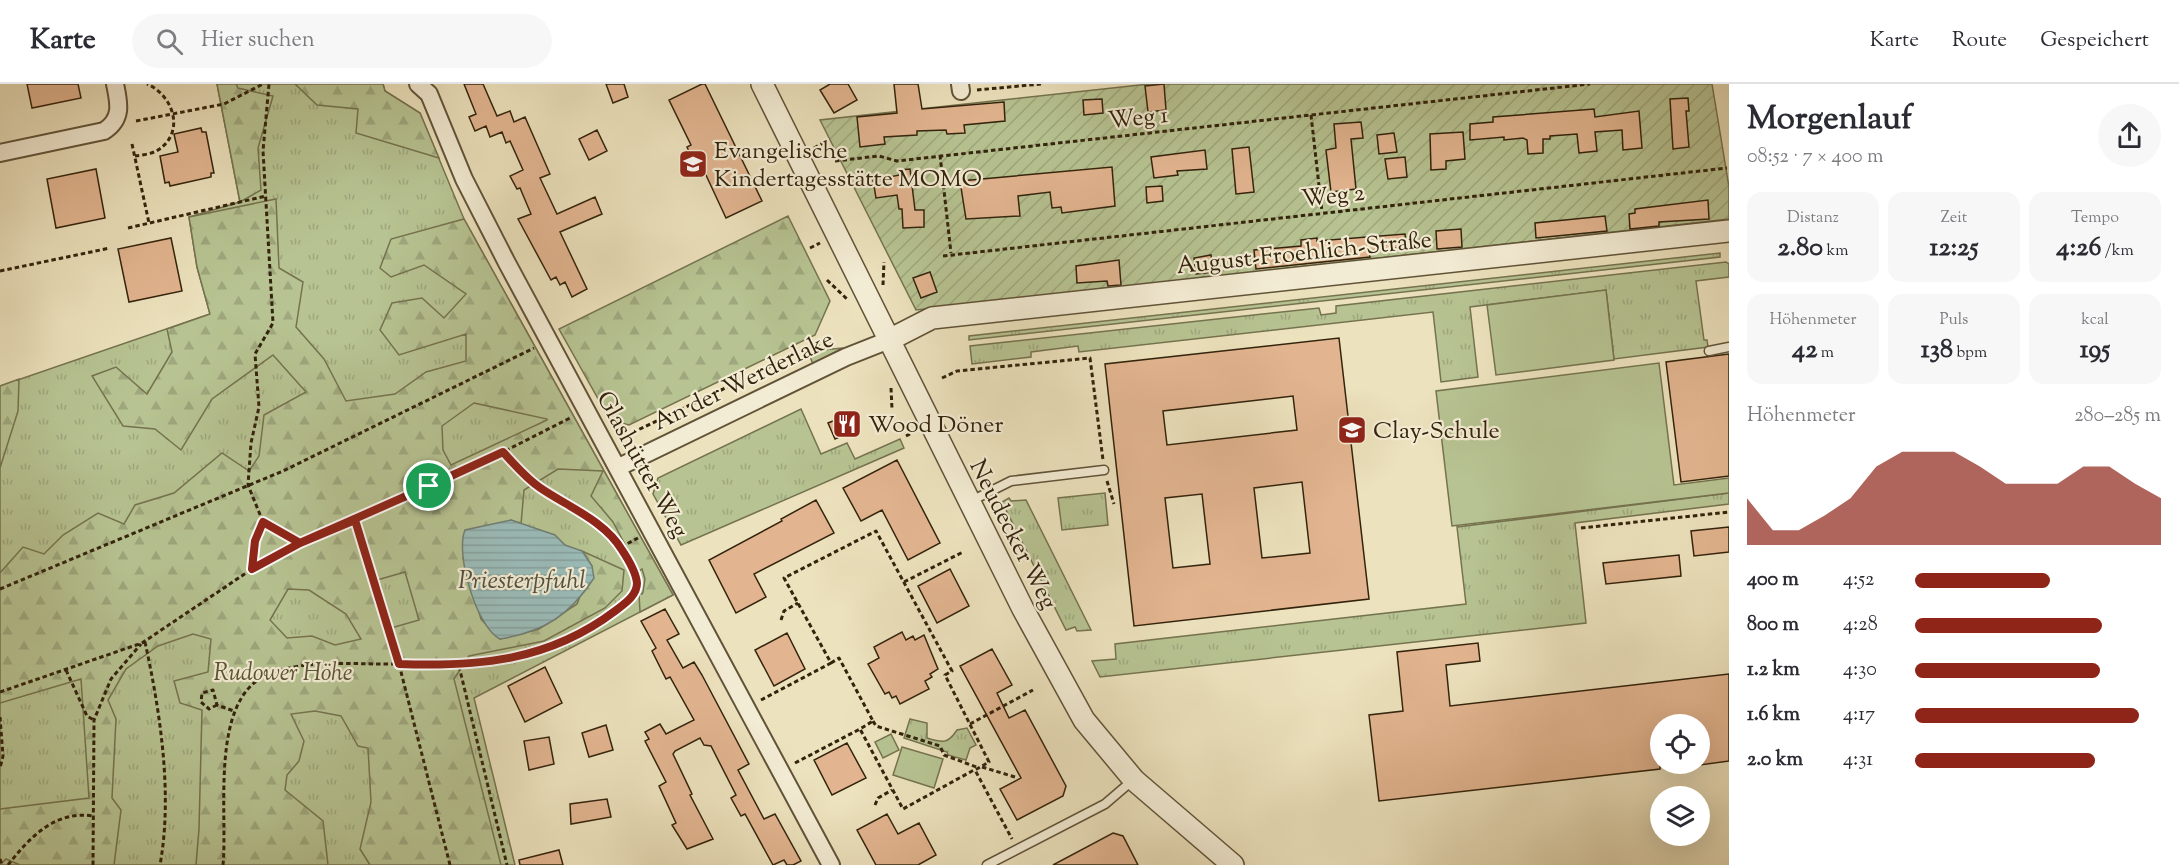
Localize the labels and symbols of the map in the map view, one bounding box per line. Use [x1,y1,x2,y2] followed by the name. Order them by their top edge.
[1106,99,1170,139] street label: Weg 1
[714,135,982,197] place label: Evangelische Kindertagesstätte MOMO
[677,148,709,180] school or university icon: Evangelische Kindertagesstätte MOMO
[1300,177,1367,217] street label: Weg 2
[1175,224,1434,284] street label: August-Froehlich-Straße
[648,323,840,440] street label: An der Werderlake
[587,385,696,545] street label: Glashütter Weg
[831,408,863,440] restaurant icon: Wood Döner
[868,409,1004,443] place label: Wood Döner
[1336,414,1368,446] school or university icon: Clay-Schule
[1373,415,1500,449] place label: Clay-Schule
[960,454,1065,616] street label: Neudecker Weg
[403,460,454,511] pin
[458,563,586,600] water label: Priesterpfuhl
[214,657,352,691] park label: Rudower Höhe

